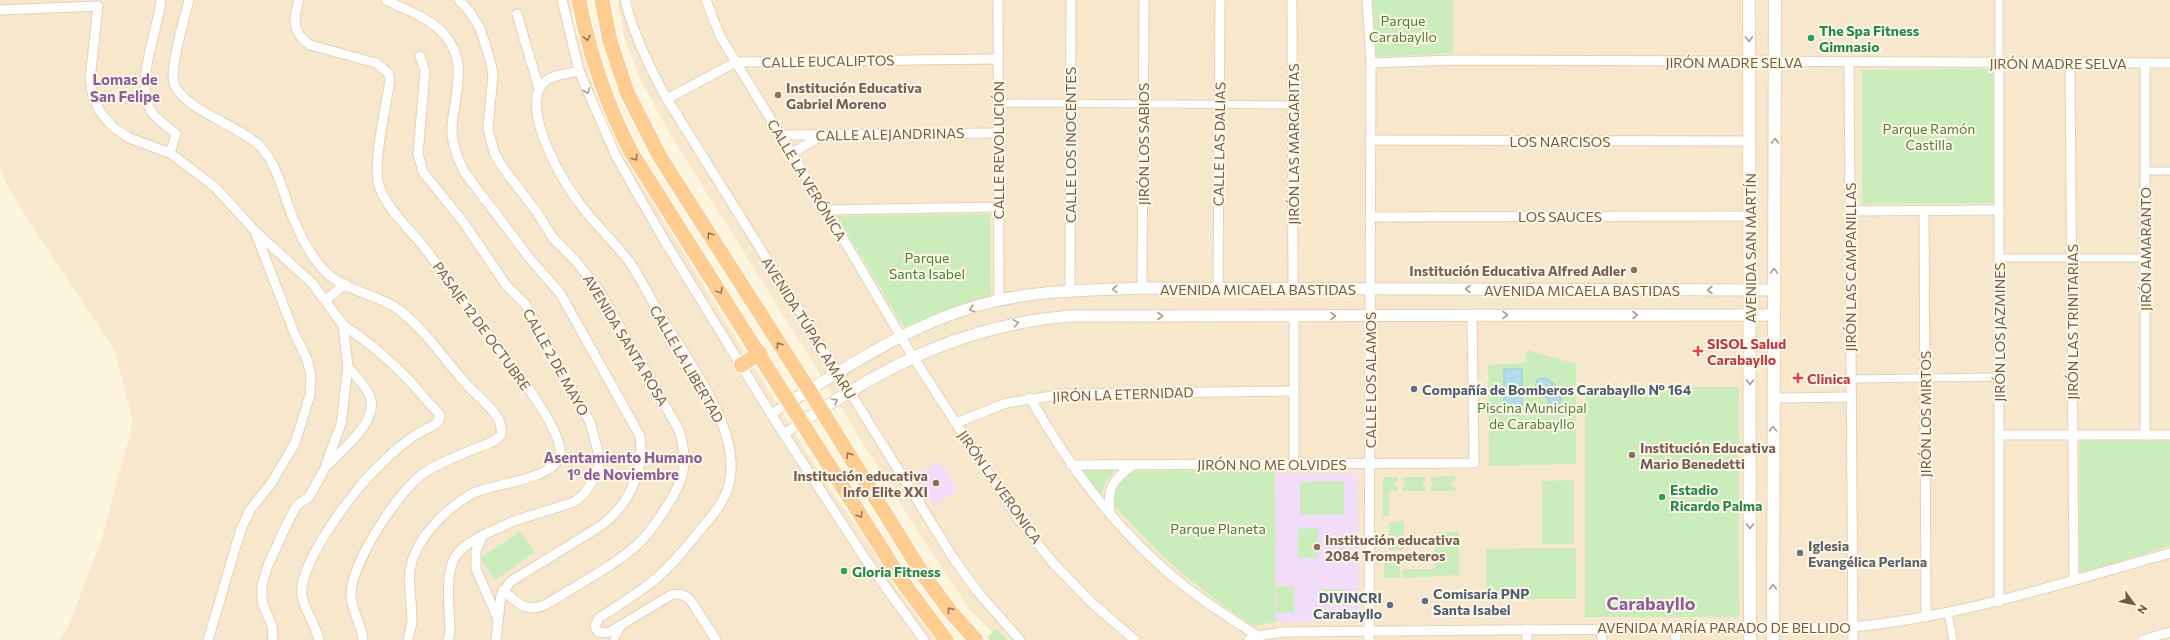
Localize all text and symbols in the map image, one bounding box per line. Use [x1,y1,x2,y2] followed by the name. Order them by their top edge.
[1369,12,1437,45] park label: Parque Carabayllo
[1819,22,1920,55] place label: The Spa Fitness Gimnasio
[1806,33,1816,43] marker: The Spa Fitness Gimnasio
[583,35,591,41] one-way arrow
[1745,36,1753,42] one-way arrow
[761,51,895,71] street label: CALLE EUCALIPTOS
[1665,54,1803,71] street label: JIRÓN MADRE SELVA
[1989,55,2127,72] street label: JIRÓN MADRE SELVA
[1285,63,1302,225] street label: JIRÓN LAS MARGARITAS
[1062,67,1079,223] street label: CALLE LOS INOCENTES
[90,70,160,105] district label: Lomas de San Felipe
[786,79,922,112] place label: Institución Educativa Gabriel Moreno
[990,81,1007,219] street label: CALLE REVOLUCIÓN
[1209,82,1229,206] street label: CALLE LAS DALIAS
[1135,83,1152,205] street label: JIRÓN LOS SABIOS
[582,87,590,95] one-way arrow
[773,90,783,100] marker: Institución Educativa Gabriel Moreno
[764,116,850,244] street label: CALLE LA VERÓNICA
[1883,120,1975,153] park label: Parque Ramón Castilla
[816,124,964,144] street label: CALLE ALEJANDRINAS
[1510,133,1610,150] street label: LOS NARCISOS
[1771,138,1779,144] one-way arrow
[631,154,638,161] one-way arrow
[1742,173,1759,323] street label: AVENIDA SAN MARTÍN
[1842,182,1859,352] street label: JIRÓN LAS CAMPANILLAS
[2137,187,2154,311] street label: JIRÓN AMARANTO
[1518,208,1602,225] street label: LOS SAUCES
[707,232,714,239] one-way arrow
[2064,244,2081,400] street label: JIRÓN LAS TRINITARIAS
[889,249,965,282] park label: Parque Santa Isabel
[758,254,860,402] street label: AVENIDA TÚPAC AMARU
[429,258,535,394] street label: PASAJE 12 DE OCTUBRE
[1409,262,1626,279] place label: Institución Educativa Alfred Adler
[1991,262,2008,402] street label: JIRÓN LOS JAZMINES
[1629,265,1639,275] marker: Institución Educativa Alfred Adler
[1770,268,1778,274] one-way arrow
[580,271,672,409] street label: AVENIDA SANTA ROSA
[1160,281,1356,298] street label: AVENIDA MICAELA BASTIDAS
[1484,282,1680,299] street label: AVENIDA MICAELA BASTIDAS
[1112,285,1118,294] one-way arrow
[1465,285,1471,293] one-way arrow
[1707,286,1713,294] one-way arrow
[716,287,723,294] one-way arrow
[646,302,728,426] street label: CALLE LA LIBERTAD
[969,304,976,313] one-way arrow
[520,305,592,419] street label: CALLE 2 DE MAYO
[1502,311,1508,319] one-way arrow
[1632,311,1638,319] one-way arrow
[1157,312,1163,320] one-way arrow
[1330,312,1336,320] one-way arrow
[1362,312,1379,448] street label: CALLE LOS ALAMOS
[1013,319,1019,327] one-way arrow
[1707,335,1786,368] place label: SISOL Salud Carabayllo
[777,342,784,349] one-way arrow
[1692,345,1704,357] marker: SISOL Salud Carabayllo
[1917,351,1934,477] street label: JIRÓN LOS MIRTOS
[1807,370,1850,387] place label: Clinica
[1792,372,1804,384] marker: Clinica
[1746,379,1754,385] one-way arrow
[1422,381,1692,398] place label: Compañía de Bomberos Carabayllo Nº 164
[1052,383,1194,405] street label: JIRÓN LA ETERNIDAD
[1409,384,1419,394] marker: Compañía de Bomberos Carabayllo Nº 164
[831,398,838,406] one-way arrow
[1477,399,1587,432] park label: Piscina Municipal de Carabayllo
[1769,426,1777,432] one-way arrow
[954,427,1046,547] street label: JIRÓN LA VERONICA
[1640,439,1776,472] place label: Institución Educativa Mario Benedetti
[544,448,703,483] district label: Asentamiento Humano 1º de Noviembre
[1627,450,1637,460] marker: Institución Educativa Mario Benedetti
[846,452,854,459] one-way arrow
[1197,456,1347,473] street label: JIRÓN NO ME OLVIDES
[793,467,928,500] place label: Institución educativa Info Elite XXI
[931,478,941,488] marker: Institución educativa Info Elite XXI
[1670,481,1762,514] place label: Estadio Ricardo Palma
[1657,492,1667,502] marker: Estadio Ricardo Palma
[856,510,863,517] one-way arrow
[1170,520,1266,537] park label: Parque Planeta
[1746,523,1754,529] one-way arrow
[1325,531,1460,564] place label: Institución educativa 2084 Trompeteros
[1808,537,1927,570] place label: Iglesia Evangélica Perlana
[1312,542,1322,552] marker: Institución educativa 2084 Trompeteros
[1795,548,1805,558] marker: Iglesia Evangélica Perlana
[852,563,941,580] place label: Gloria Fitness
[839,566,849,576] marker: Gloria Fitness
[1769,584,1777,590] one-way arrow
[2114,584,2154,624] north arrow
[1433,585,1529,618] place label: Comisaría PNP Santa Isabel
[1313,589,1382,622] place label: DIVINCRI Carabayllo
[1607,592,1696,614] district label: Carabayllo
[1420,596,1430,606] marker: Comisaría PNP Santa Isabel
[1385,600,1395,610] marker: DIVINCRI Carabayllo
[2135,603,2151,617] text: N
[948,608,955,615] one-way arrow
[1597,619,1851,636] street label: AVENIDA MARÍA PARADO DE BELLIDO

